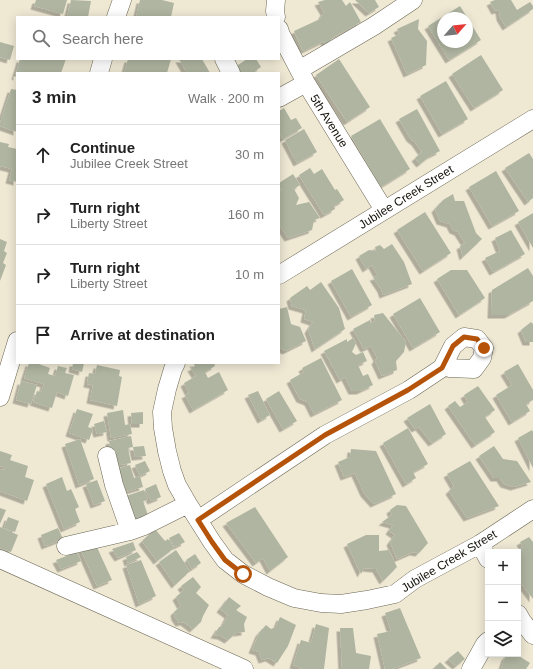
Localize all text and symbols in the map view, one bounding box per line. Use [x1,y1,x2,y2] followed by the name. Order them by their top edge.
[437,12,473,48] north arrow
[16,16,280,60] search box
[30,27,52,49] icon: search
[62,30,144,47] text: Search here
[32,88,76,107] text: 3 min
[188,91,264,106] text: Walk · 200 m
[307,92,351,150] street label: 5th Avenue
[70,139,135,156] text: Continue
[32,144,54,166] icon: ahead
[235,147,264,162] text: 30 m
[70,156,188,171] text: Jubilee Creek Street
[356,162,456,232] street label: Jubilee Creek Street
[70,199,140,216] text: Turn right
[32,204,54,226] icon: right
[228,207,264,222] text: 160 m
[70,216,147,231] text: Liberty Street
[70,259,140,276] text: Turn right
[32,264,54,286] icon: right
[235,267,264,282] text: 10 m
[70,276,147,291] text: Liberty Street
[32,324,54,346] icon: arrive
[70,326,215,343] text: Arrive at destination
[475,339,493,357] route end
[399,527,500,595] street label: Jubilee Creek Street
[485,549,521,657] map controls
[485,549,521,585] button: +
[234,565,252,583] route start
[485,585,521,621] button: −
[485,621,521,657] button: layers

